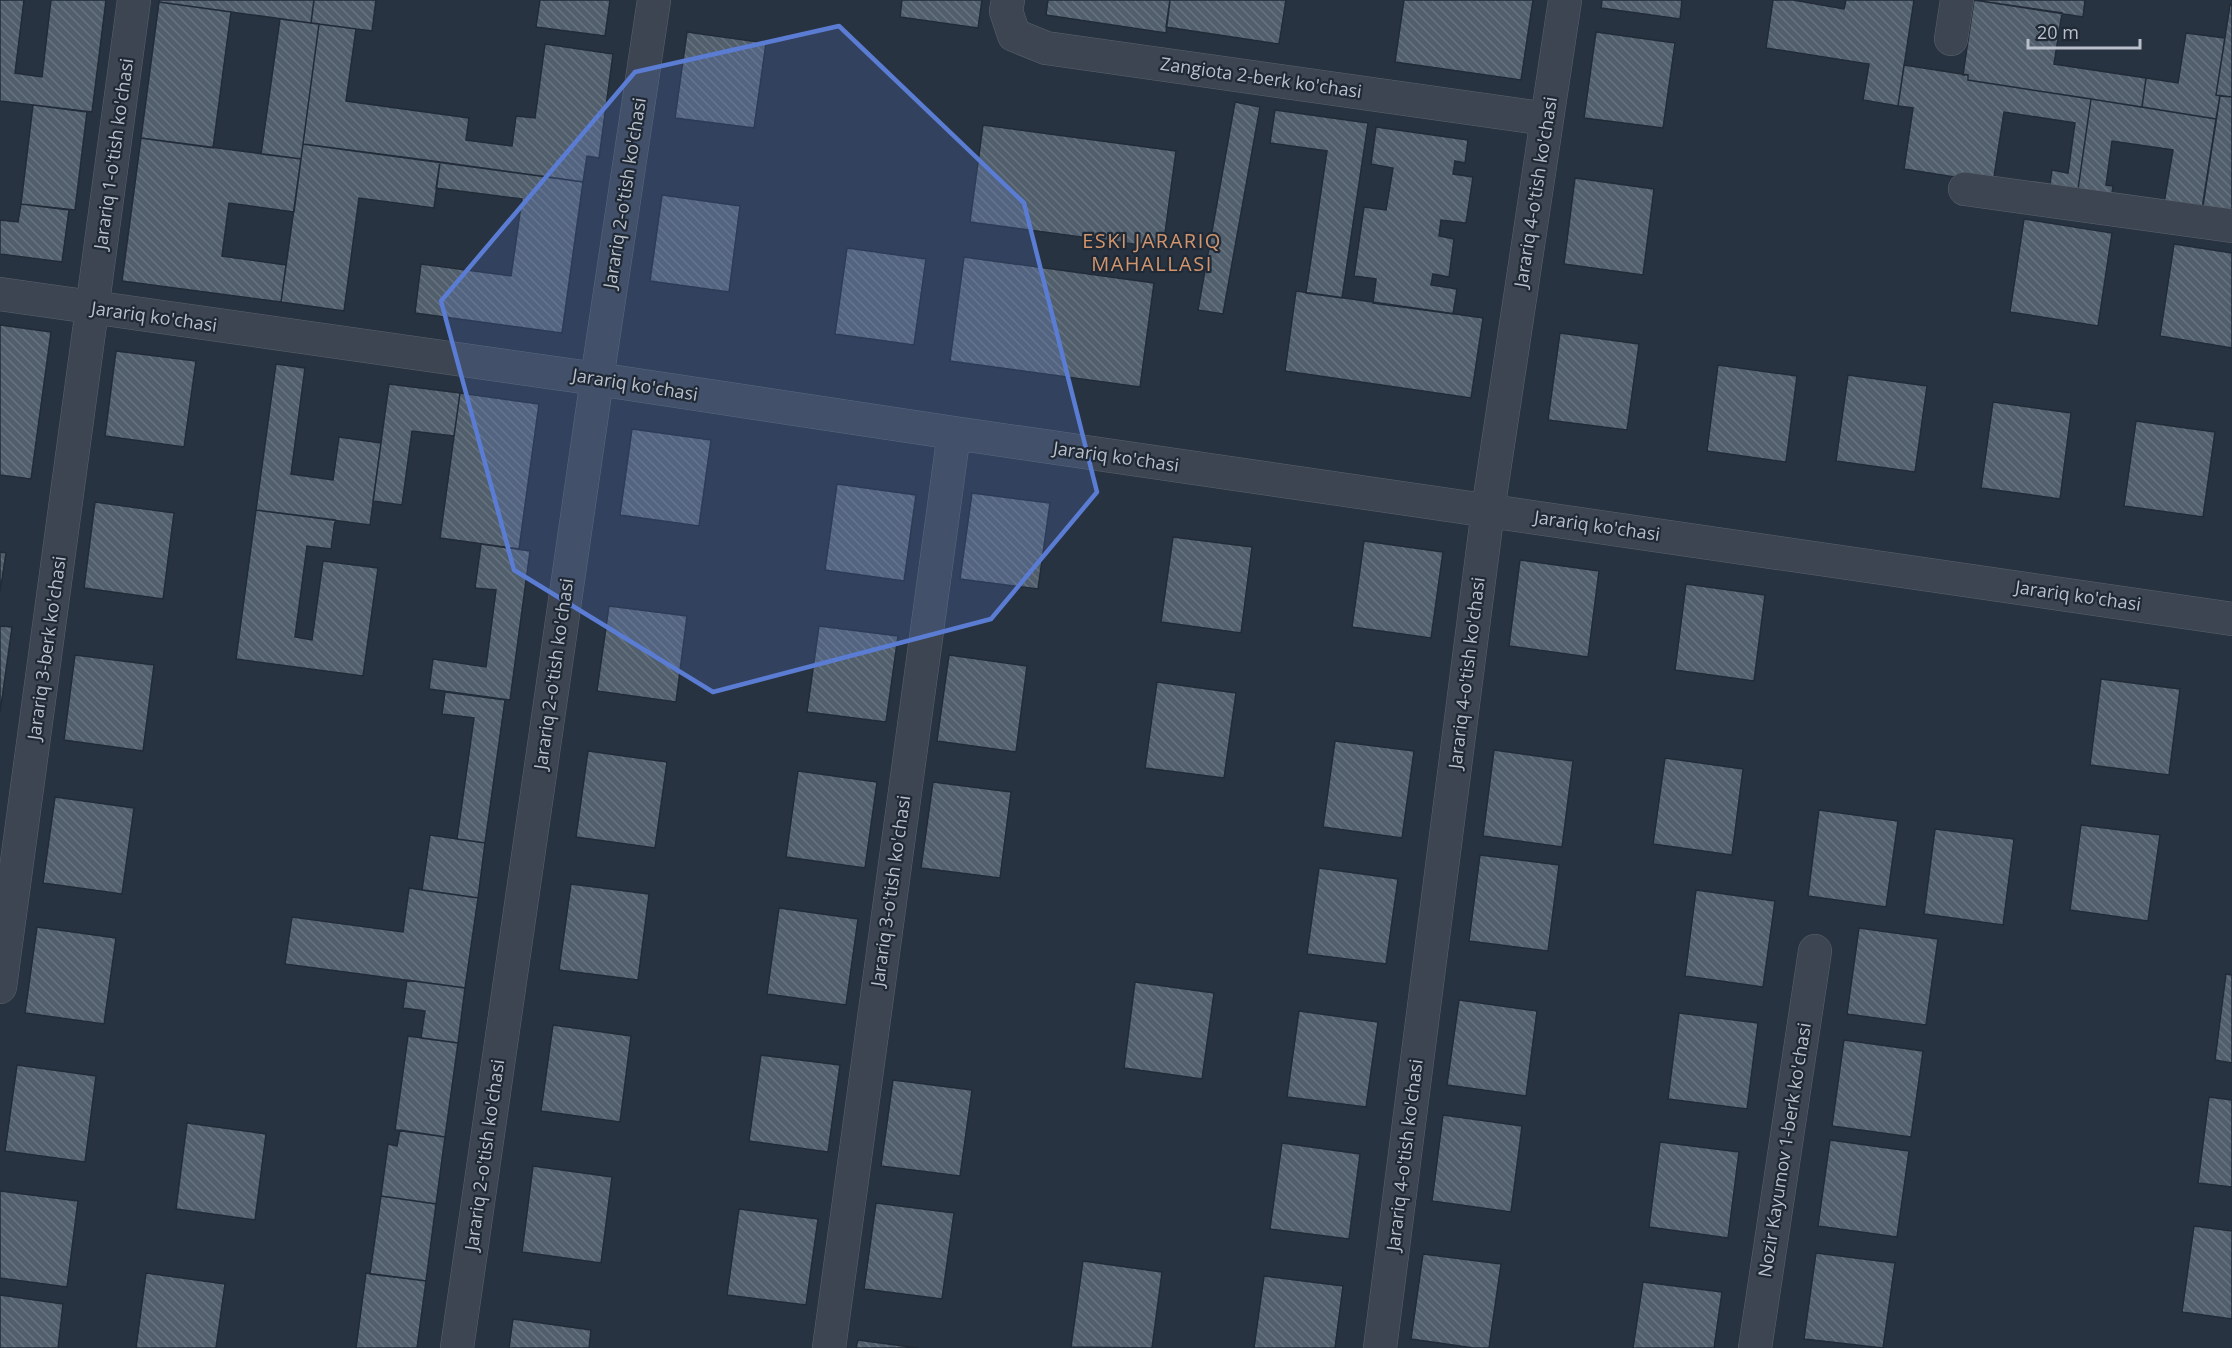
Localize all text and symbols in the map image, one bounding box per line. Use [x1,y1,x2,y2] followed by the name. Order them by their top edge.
[2028,12,2140,50] scale bar
[2037,20,2079,44] text: 20 m
[1159,51,1363,103] street label: Zangiota 2-berk ko'chasi
[87,57,138,253] street label: Jarariq 1-o'tish ko'chasi
[1508,95,1562,291] street label: Jarariq 4-o'tish ko'chasi
[597,96,651,292] street label: Jarariq 2-o'tish ko'chasi
[1082,227,1222,277] district label: ESKI JARARIQ MAHALLASI
[88,295,219,337] street label: Jarariq ko'chasi
[569,362,700,406] street label: Jarariq ko'chasi
[1050,435,1181,477] street label: Jarariq ko'chasi
[1531,504,1662,546] street label: Jarariq ko'chasi
[21,554,71,743] street label: Jarariq 3-berk ko'chasi
[2012,574,2143,616] street label: Jarariq ko'chasi
[1442,576,1490,772] street label: Jarariq 4-o'tish ko'chasi
[527,577,578,773] street label: Jarariq 2-o'tish ko'chasi
[864,794,915,990] street label: Jarariq 3-o'tish ko'chasi
[1752,1021,1816,1279] street label: Nozir Kayumov 1-berk ko'chasi
[458,1058,509,1254] street label: Jarariq 2-o'tish ko'chasi
[1380,1058,1428,1254] street label: Jarariq 4-o'tish ko'chasi

